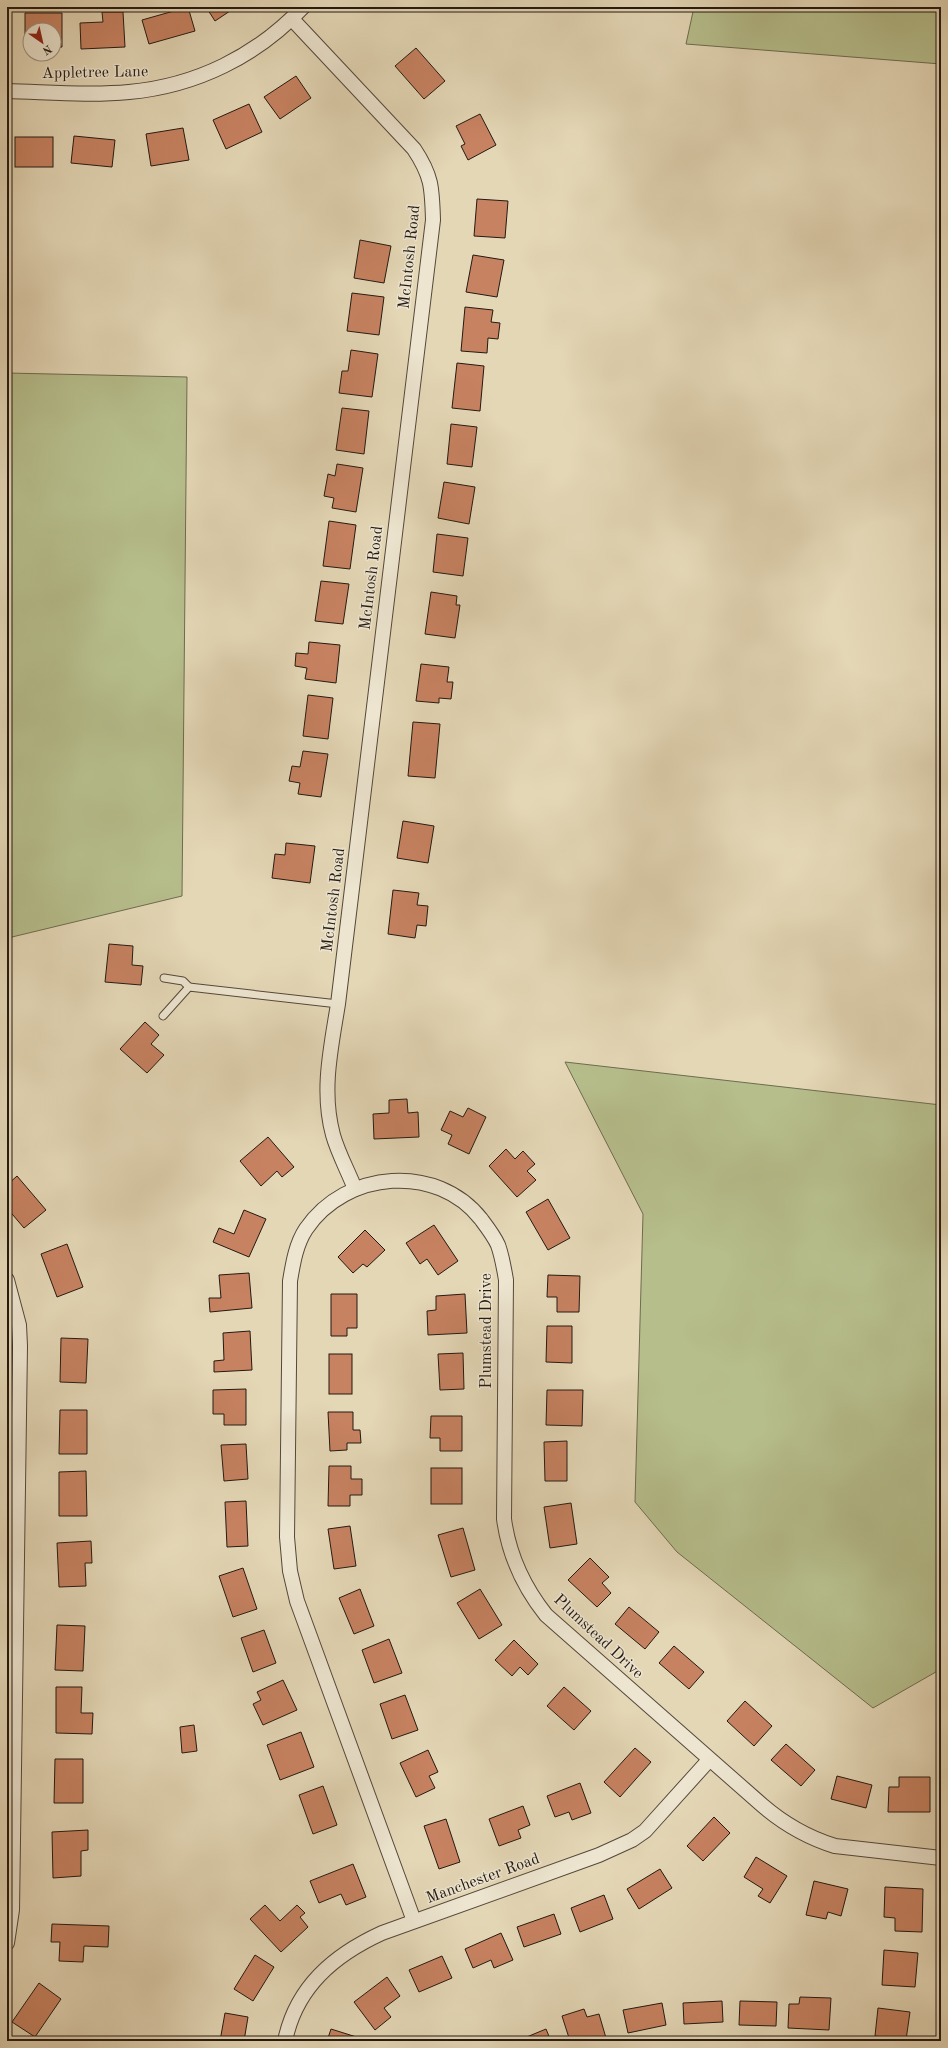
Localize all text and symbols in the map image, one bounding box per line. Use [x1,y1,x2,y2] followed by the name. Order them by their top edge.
[22,22,62,62] north arrow
[40,42,53,56] text: N
[42,64,148,82] street label: Appletree Lane
[397,204,423,310] street label: McIntosh Road
[358,525,386,631] street label: McIntosh Road
[320,847,348,953] street label: McIntosh Road
[479,1273,495,1389] street label: Plumstead Drive
[550,1592,646,1682] street label: Plumstead Drive
[424,1851,542,1907] street label: Manchester Road

